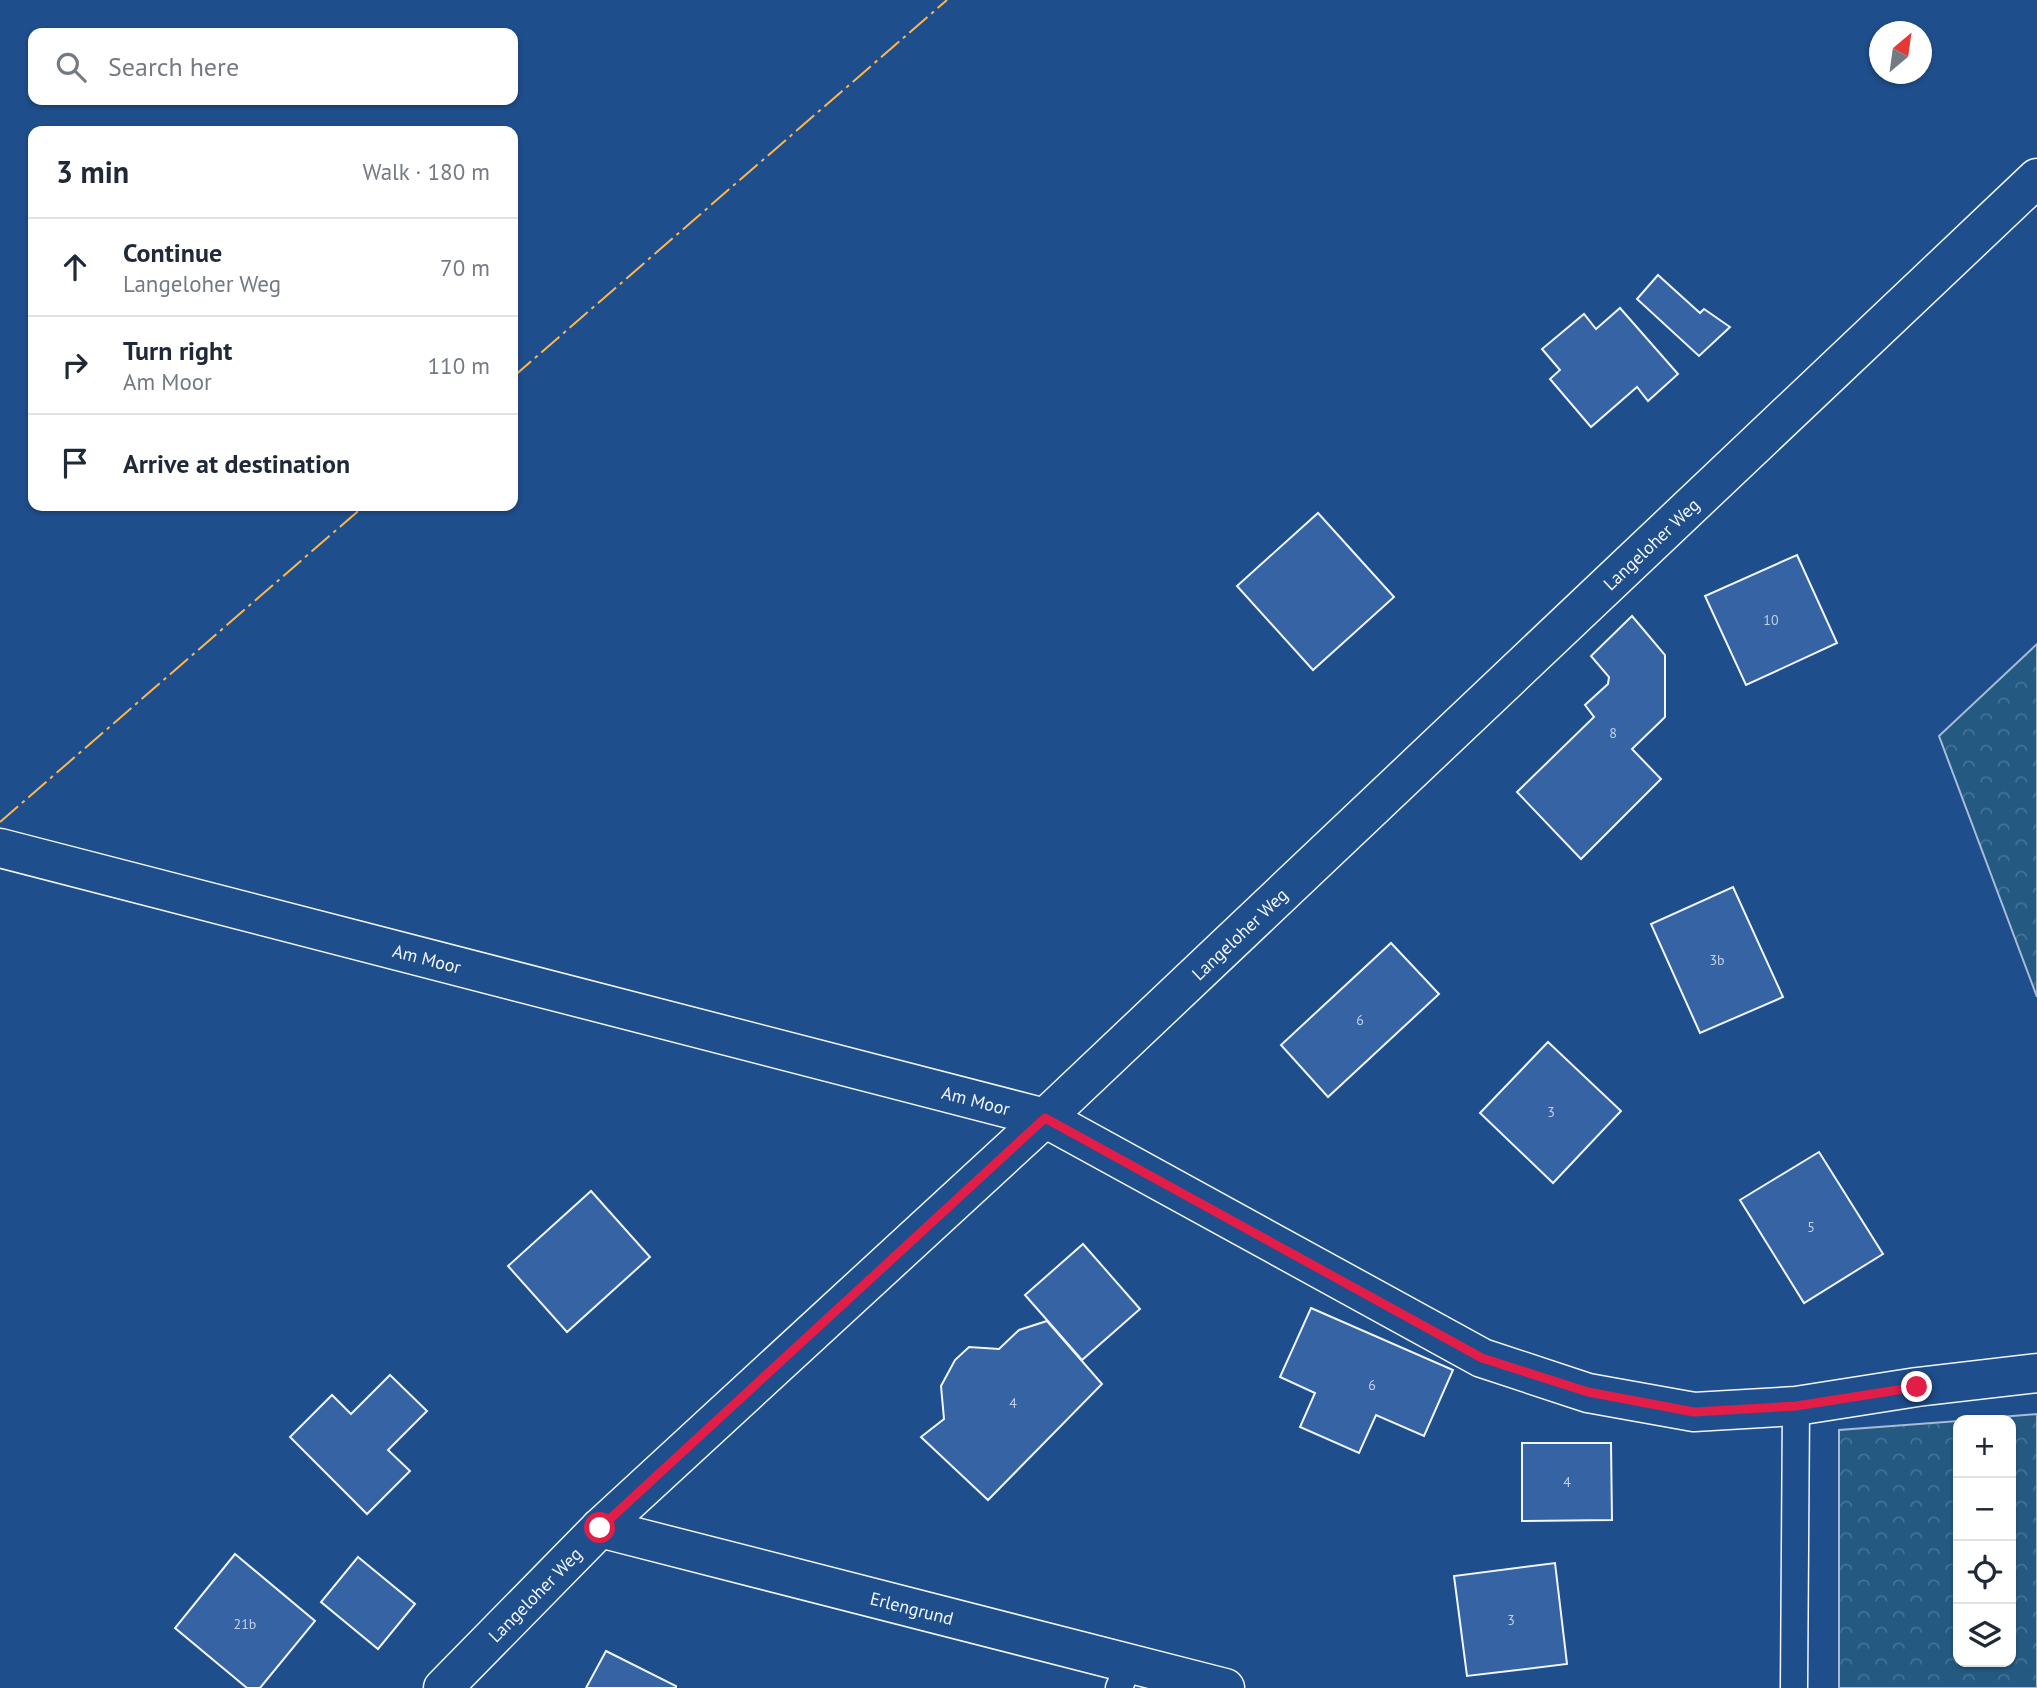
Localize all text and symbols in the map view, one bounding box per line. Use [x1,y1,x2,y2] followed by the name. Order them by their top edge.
[1869,21,1932,84] north arrow
[28,28,518,105] search box
[52,48,90,86] icon: search
[108,50,239,83] text: Search here
[56,152,129,191] text: 3 min
[363,157,490,186] text: Walk · 180 m
[123,236,222,269] text: Continue
[56,248,94,286] icon: ahead
[440,253,490,282] text: 70 m
[123,269,281,298] text: Langeloher Weg
[123,334,232,367] text: Turn right
[56,346,94,384] icon: right
[428,351,490,380] text: 110 m
[123,367,212,396] text: Am Moor
[56,444,94,482] icon: arrive
[123,447,350,480] text: Arrive at destination
[1598,493,1704,595] street label: Langeloher Weg
[1763,611,1779,629] house number: 10
[1609,724,1617,742] house number: 8
[1186,883,1292,985] street label: Langeloher Weg
[390,938,464,978] street label: Am Moor
[1709,951,1725,969] house number: 3b
[1356,1011,1364,1029] house number: 6
[939,1080,1013,1120] street label: Am Moor
[1547,1103,1555,1121] house number: 3
[1807,1218,1815,1236] house number: 5
[1901,1371,1932,1402] route end
[1368,1376,1376,1394] house number: 6
[1009,1394,1017,1412] house number: 4
[1953,1415,2016,1667] map controls
[1953,1415,2016,1478] button: +
[1563,1473,1571,1491] house number: 4
[1953,1478,2016,1541] button: −
[584,1512,615,1543] route start
[1953,1541,2016,1604] button: locate
[483,1542,586,1647] street label: Langeloher Weg
[868,1586,956,1630] street label: Erlengrund
[1953,1604,2016,1667] button: layers
[1507,1611,1515,1629] house number: 3
[234,1615,256,1633] house number: 21b

